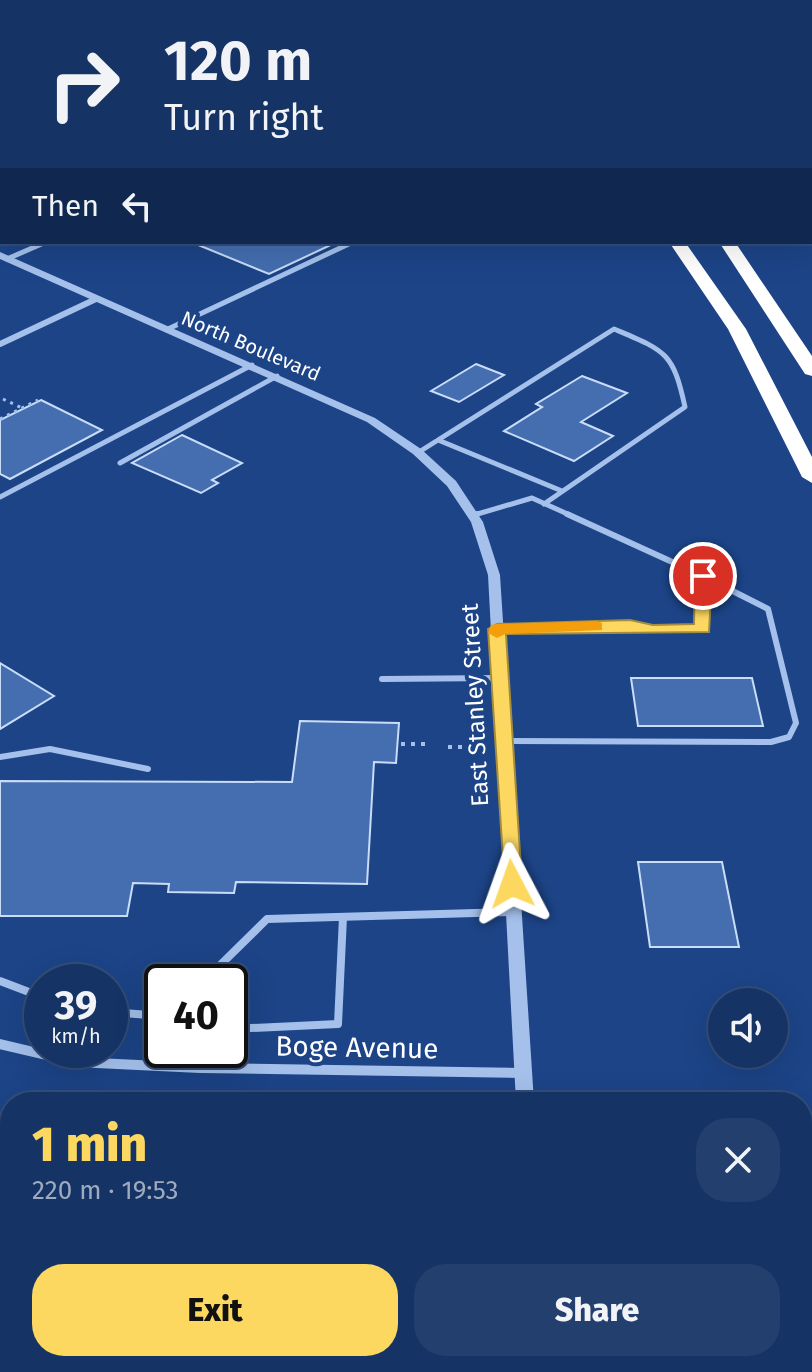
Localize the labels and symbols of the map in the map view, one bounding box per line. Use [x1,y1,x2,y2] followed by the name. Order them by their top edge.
[178,306,324,386] street label: North Boulevard
[669,542,737,610] pin
[456,602,494,807] street label: East Stanley Street
[470,842,554,926] position arrow
[144,964,248,1068] speed limit sign: 40
[275,1030,439,1065] street label: Boge Avenue

